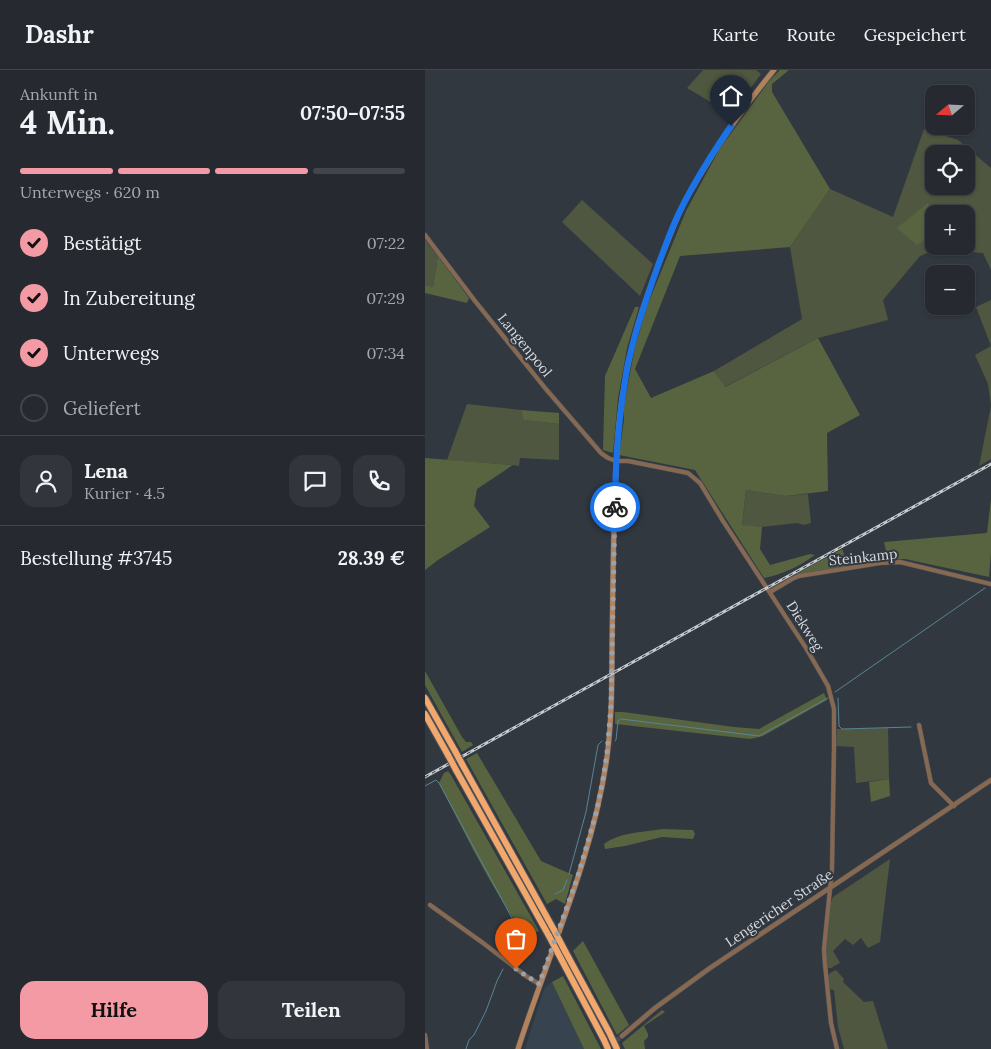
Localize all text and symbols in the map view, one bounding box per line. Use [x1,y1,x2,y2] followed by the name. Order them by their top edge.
[25,19,94,50] text: Dashr
[712,23,758,46] text: Karte
[786,23,836,46] text: Route
[864,23,966,46] text: Gespeichert
[710,75,752,126] pin
[717,82,745,110] icon: home
[20,84,98,104] text: Ankunft in
[925,85,975,135] north arrow
[925,85,975,315] map controls
[300,101,405,125] text: 07:50–07:55
[20,102,115,143] text: 4 Min.
[925,145,975,195] button: locate
[20,182,160,202] text: Unterwegs · 620 m
[925,205,975,255] button: +
[20,229,48,257] icon: check
[63,231,142,255] text: Bestätigt
[367,233,405,253] text: 07:22
[925,265,975,315] button: −
[20,284,48,312] icon: check
[63,286,195,310] text: In Zubereitung
[366,288,405,308] text: 07:29
[494,310,556,381] street label: Langenpool
[20,339,48,367] icon: check
[63,341,159,365] text: Unterwegs
[366,343,405,363] text: 07:34
[63,396,141,420] text: Geliefert
[20,455,72,507] button: person
[289,455,341,507] button: chat
[353,455,405,507] button: phone
[84,459,128,483] text: Lena
[590,482,640,532] courier
[84,483,165,503] text: Kurier · 4.5
[601,493,629,521] icon: bike
[828,544,898,570] street label: Steinkamp
[20,546,172,570] text: Bestellung #3745
[338,546,405,570] text: 28.39 €
[783,598,828,655] street label: Diekweg
[722,865,837,951] street label: Lengericher Straße
[495,918,537,969] pin
[502,925,530,953] icon: bag
[20,981,208,1039] button: Hilfe
[218,981,405,1039] button: Teilen

